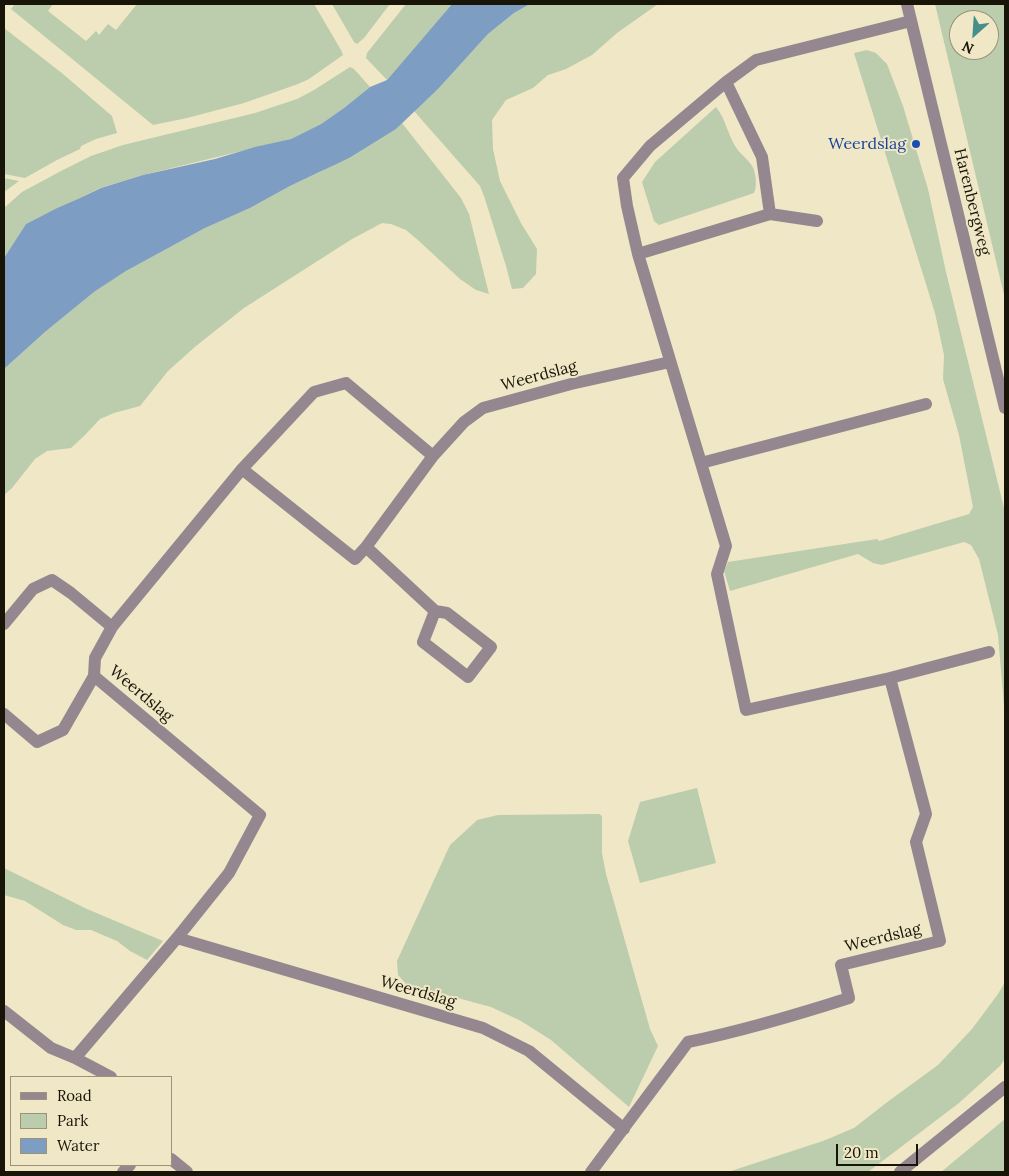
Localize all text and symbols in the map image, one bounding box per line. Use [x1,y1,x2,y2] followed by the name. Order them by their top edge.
[949,10,999,60] north arrow
[959,37,977,58] text: N
[828,134,906,154] place label: Weerdslag
[910,138,922,150] marker: Weerdslag
[949,146,995,258] street label: Harenbergweg
[499,357,579,395] street label: Weerdslag
[105,662,177,726] street label: Weerdslag
[843,919,923,957] street label: Weerdslag
[378,972,458,1012] street label: Weerdslag
[10,1076,172,1166] legend
[57,1086,92,1105] text: Road
[57,1111,88,1130] text: Park
[839,1134,922,1166] scale bar
[57,1136,99,1155] text: Water
[844,1143,879,1162] text: 20 m

